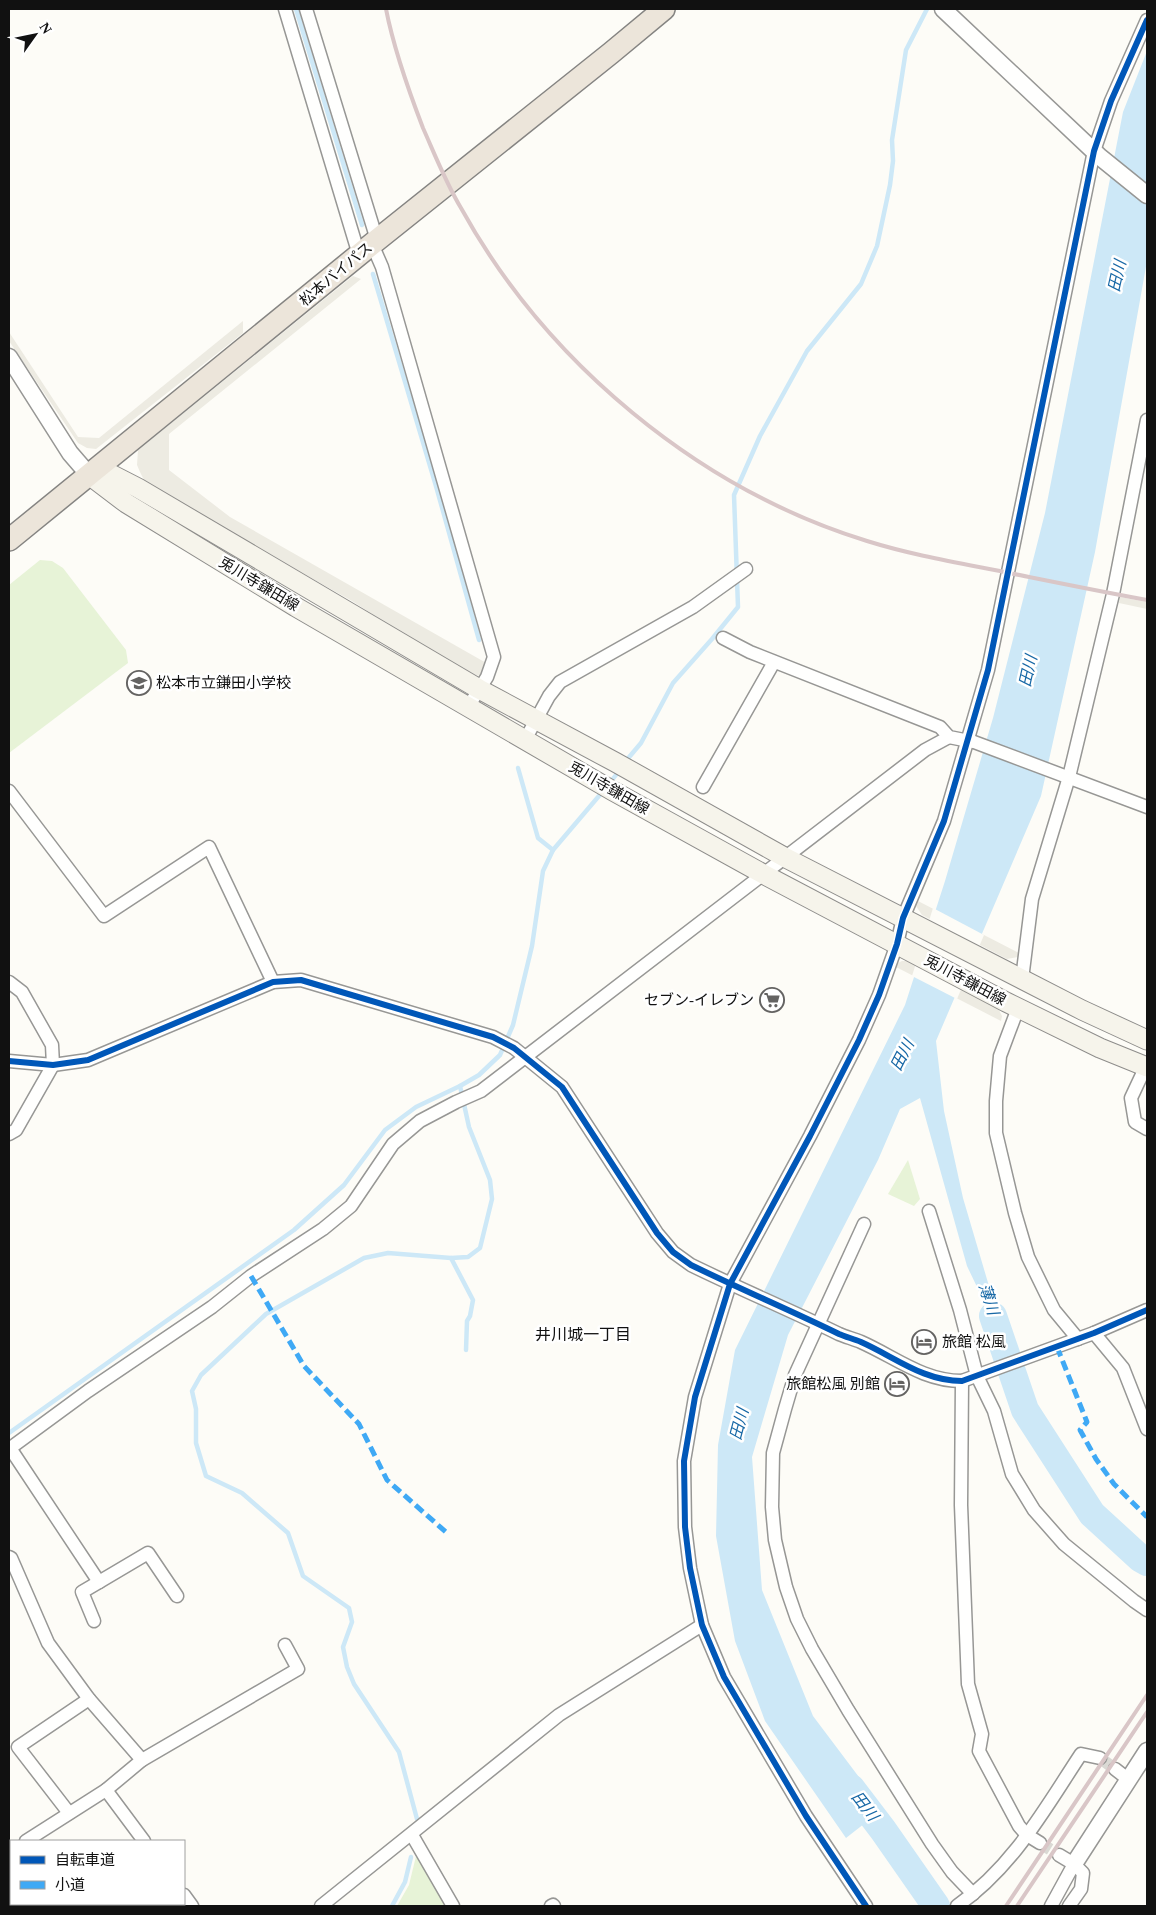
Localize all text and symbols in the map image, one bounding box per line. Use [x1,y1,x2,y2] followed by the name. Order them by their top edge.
[10,10,60,60] north arrow
[36,20,55,37] text: N
[296,239,376,309] street label: 松本バイパス
[1105,257,1129,294] water label: 田川
[216,553,302,614] street label: 兎川寺鎌田線
[1016,652,1040,689] water label: 田川
[126,670,152,696] school or university icon: 松本市立鎌田小学校
[156,674,291,691] place label: 松本市立鎌田小学校
[566,758,652,817] street label: 兎川寺鎌田線
[922,951,1009,1008] street label: 兎川寺鎌田線
[759,987,785,1013] supermarket icon: セブン-イレブン
[644,992,754,1008] place label: セブン-イレブン
[887,1035,918,1073] water label: 田川
[976,1281,1003,1319] water label: 薄川
[535,1326,631,1343] district label: 井川城一丁目
[911,1329,937,1355] hotel icon: 旅館 松風
[942,1333,1006,1350] place label: 旅館 松風
[884,1371,910,1397] hotel icon: 旅館松風 別館
[786,1375,880,1392] place label: 旅館松風 別館
[727,1404,752,1442] water label: 田川
[848,1788,883,1825] water label: 田川
[10,1840,185,1905] legend
[55,1852,115,1868] text: 自転車道
[55,1877,85,1893] text: 小道

